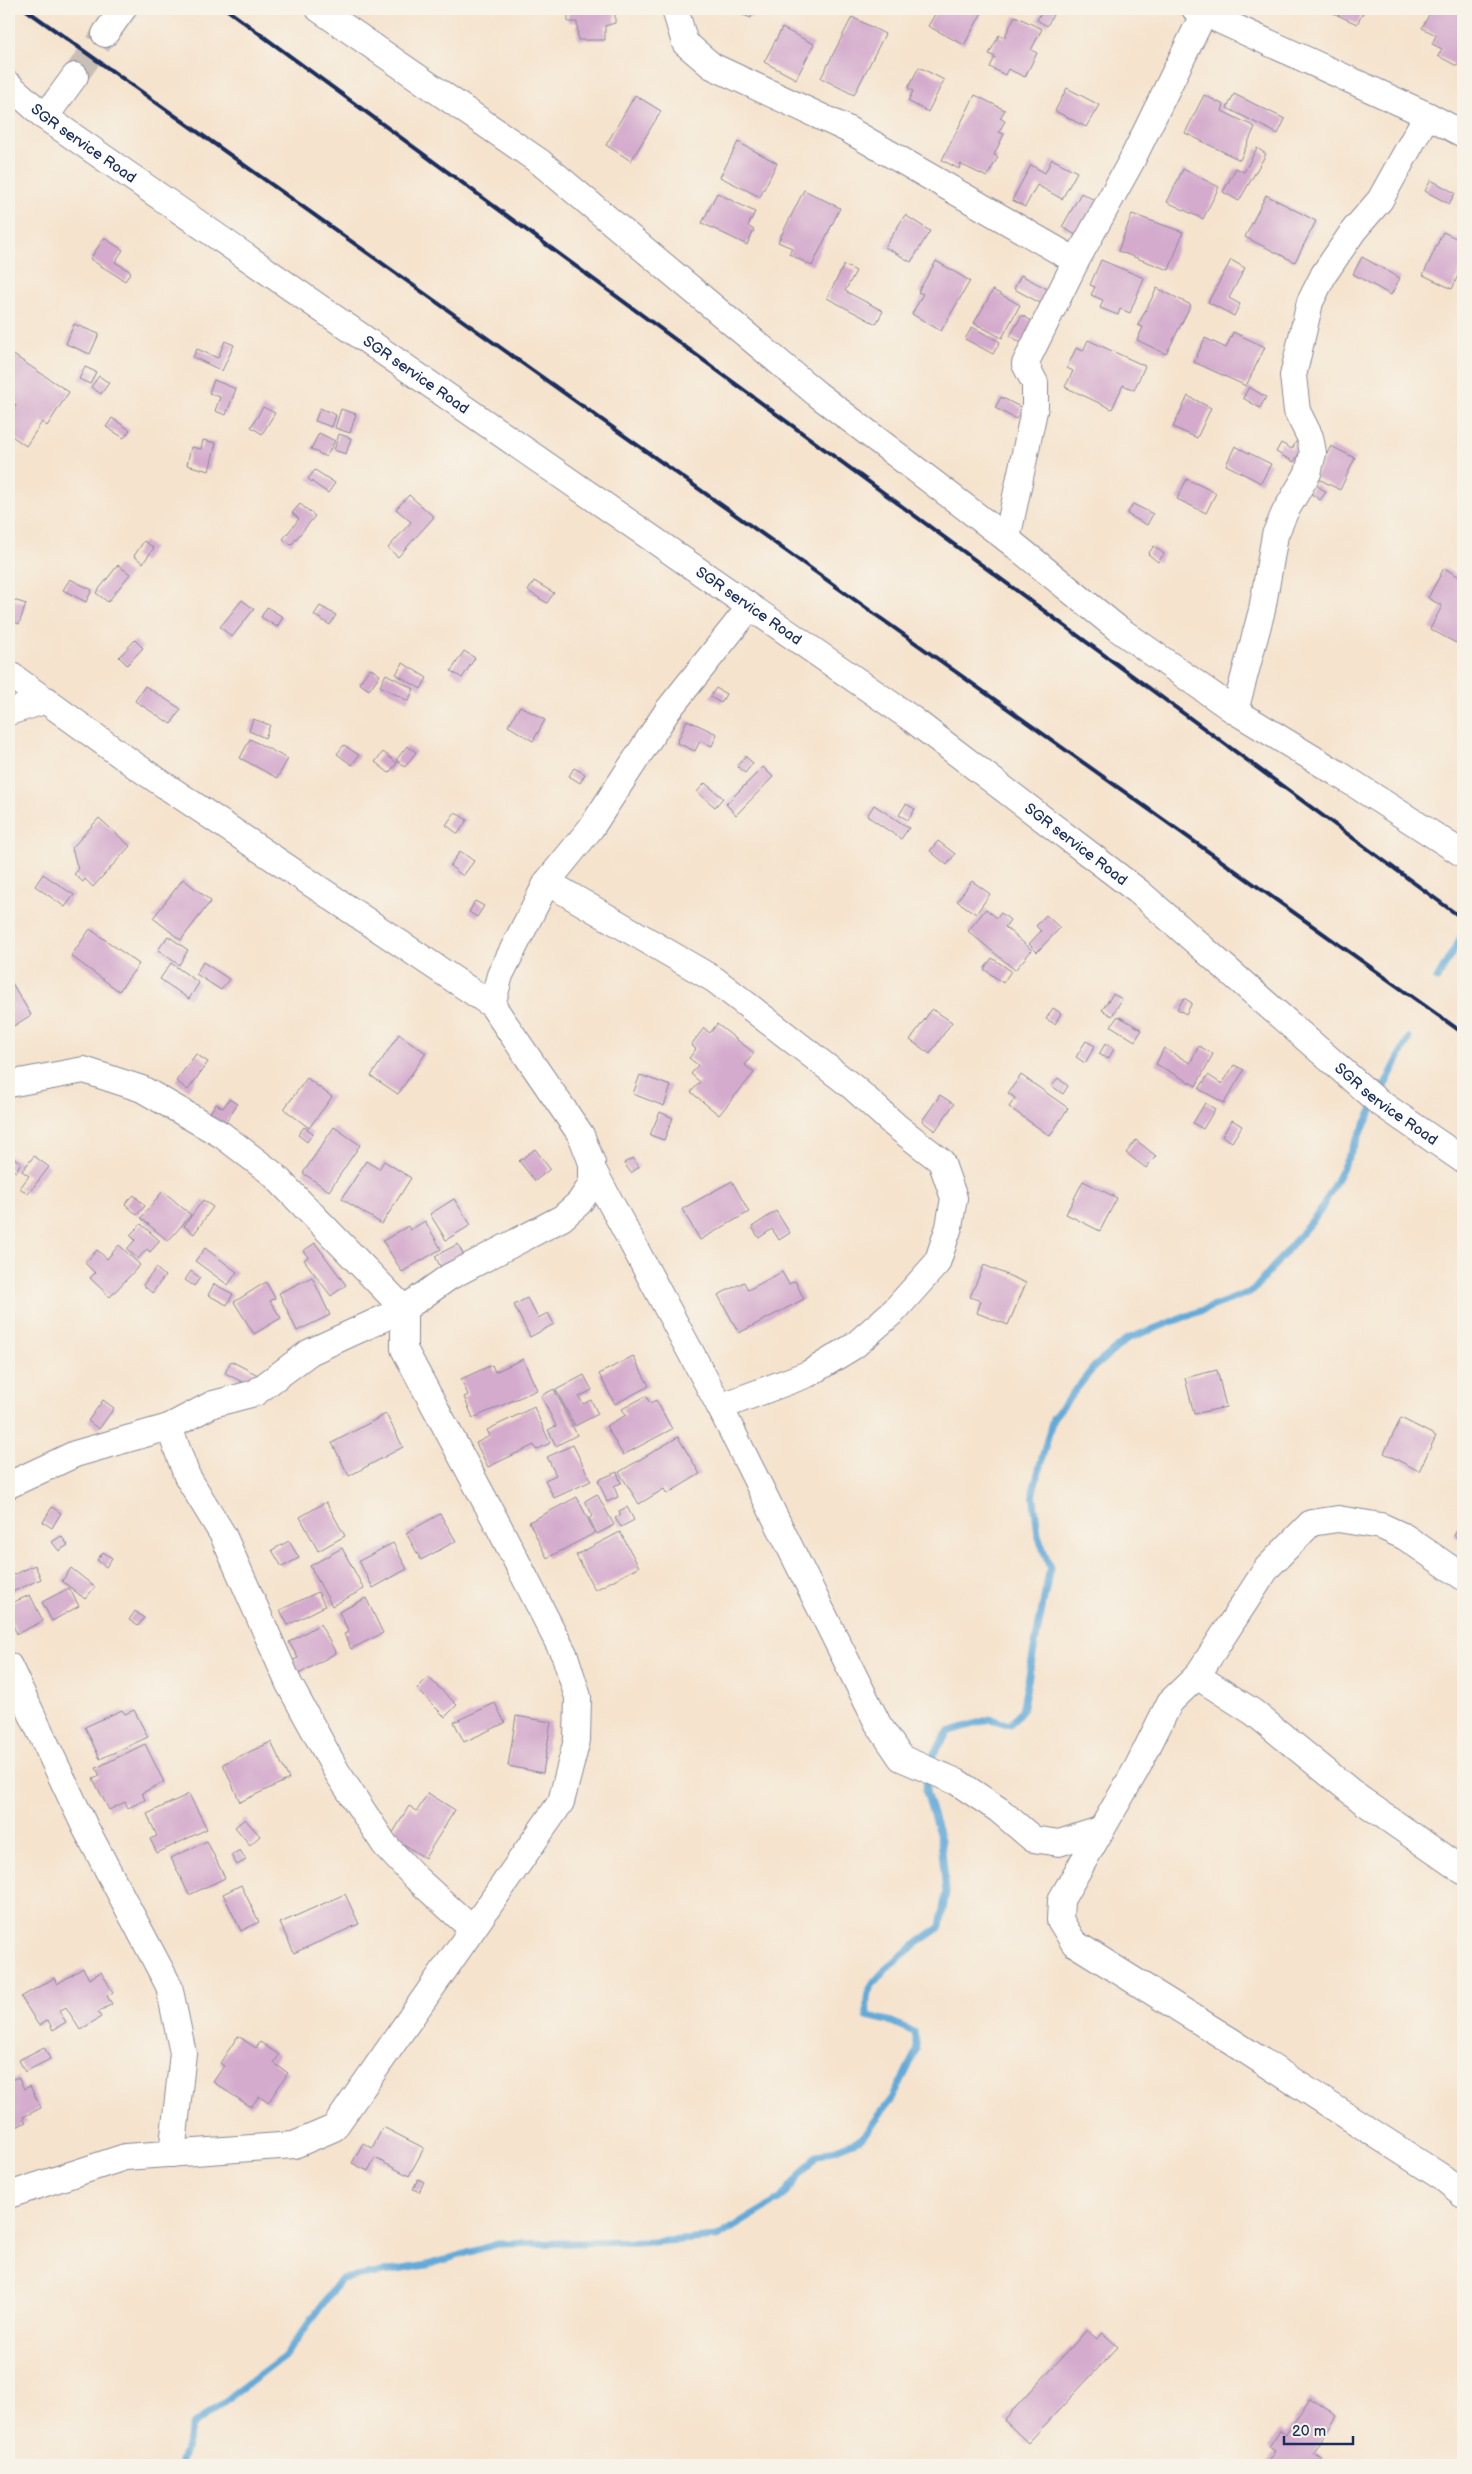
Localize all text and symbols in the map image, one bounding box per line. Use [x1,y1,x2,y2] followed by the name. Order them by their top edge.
[27,100,140,187] street label: SGR service Road
[359,331,473,418] street label: SGR service Road
[692,562,805,649] street label: SGR service Road
[1021,799,1132,889] street label: SGR service Road
[1331,1059,1441,1149] street label: SGR service Road
[1284,2414,1353,2446] scale bar
[1292,2422,1326,2441] text: 20 m

